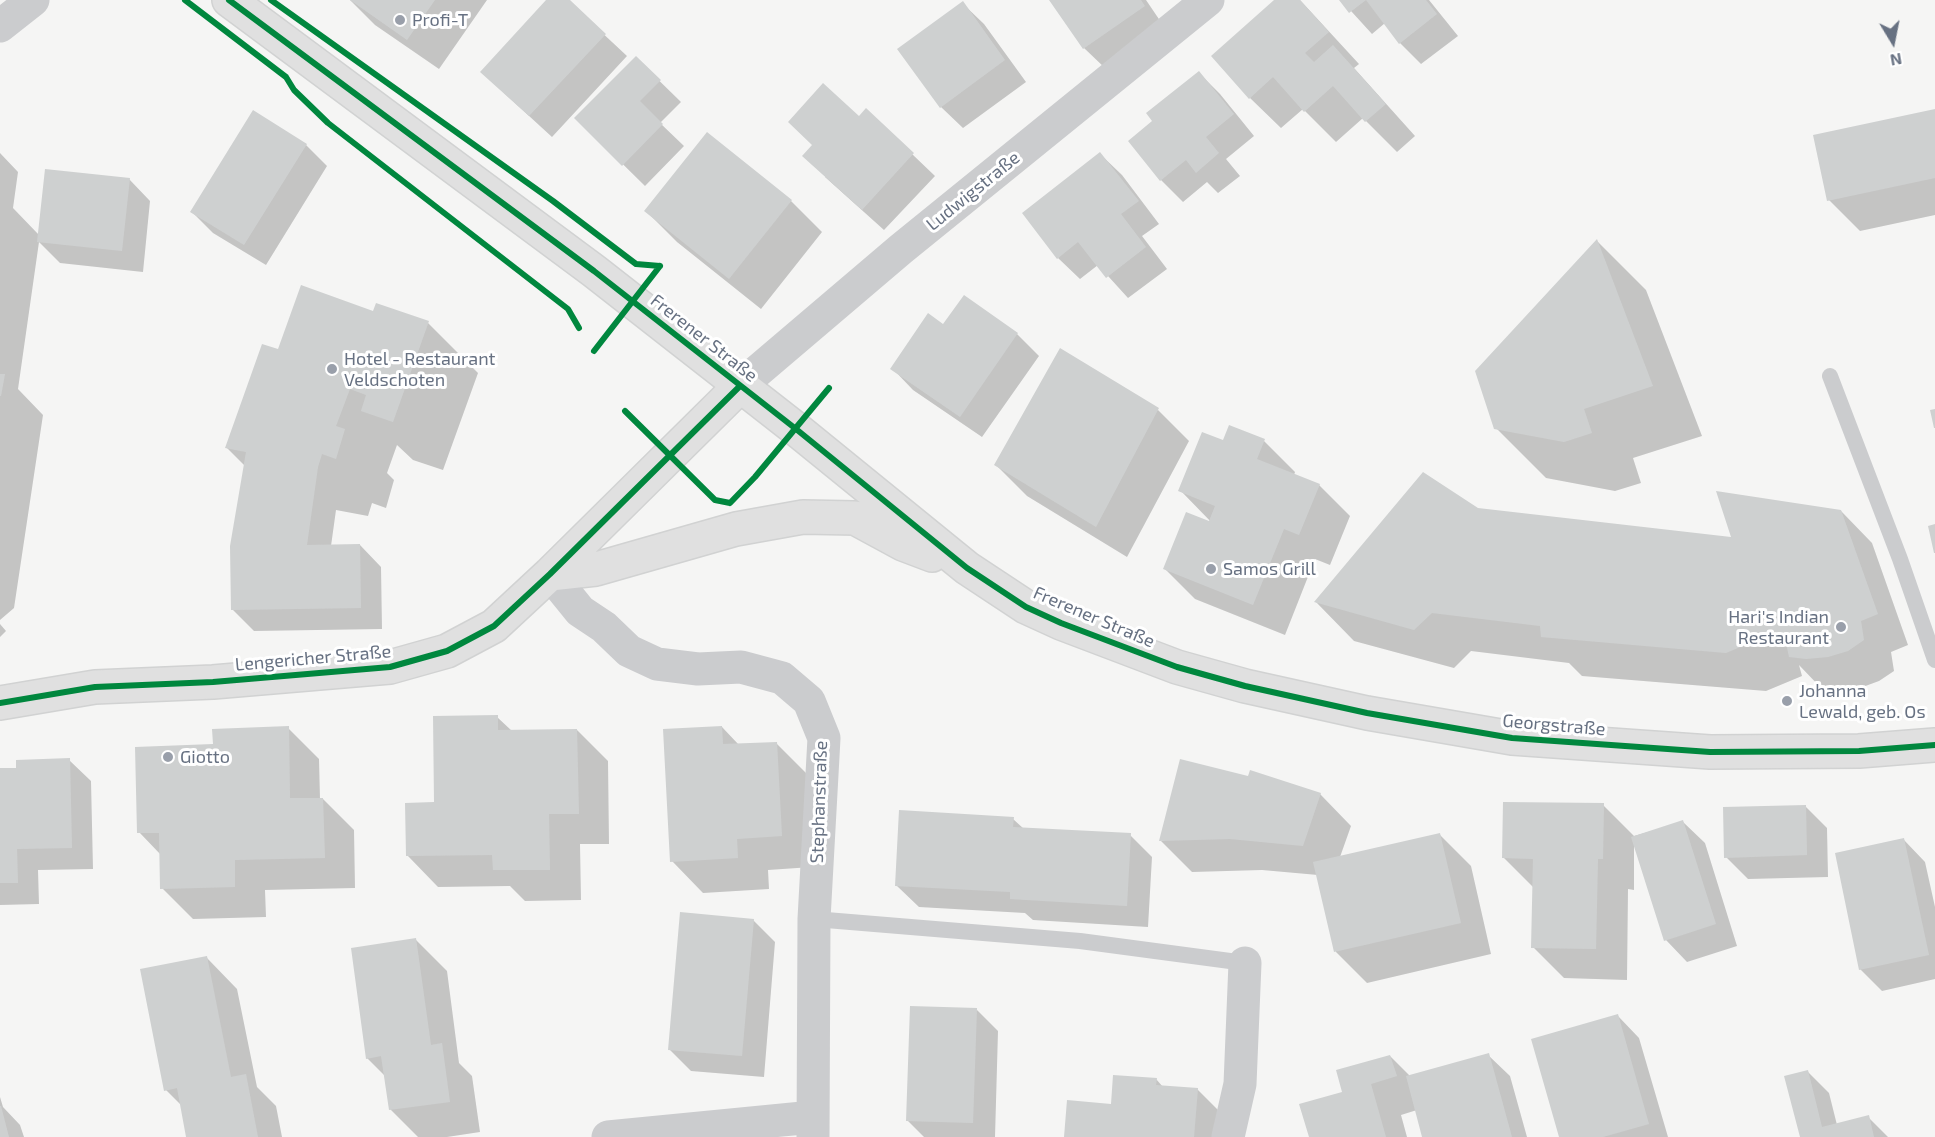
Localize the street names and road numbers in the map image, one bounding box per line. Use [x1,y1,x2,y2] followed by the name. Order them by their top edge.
[922,147,1024,235] street label: Ludwigstraße
[646,290,762,386] street label: Frerener Straße
[1030,582,1158,652] street label: Frerener Straße
[234,640,392,676] street label: Lengericher Straße
[1502,710,1606,740] street label: Georgstraße
[806,740,832,864] street label: Stephanstraße

